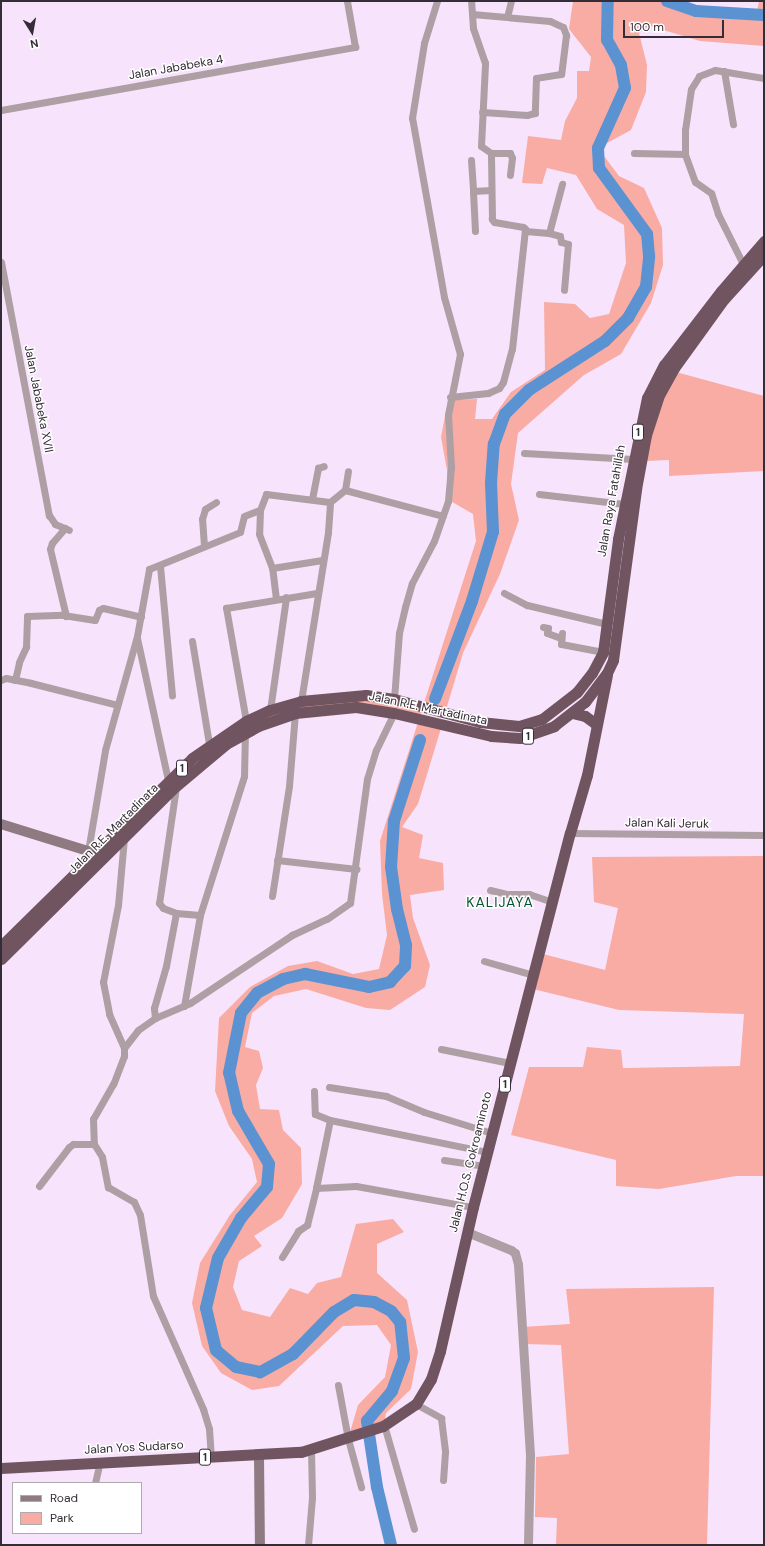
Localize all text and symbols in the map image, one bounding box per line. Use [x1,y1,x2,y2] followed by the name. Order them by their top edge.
[12,12,52,52] north arrow
[625,12,726,38] scale bar
[630,19,664,35] text: 100 m
[29,36,40,51] text: N
[128,53,224,83] street label: Jalan Jababeka 4
[21,344,55,454] street label: Jalan Jababeka XVII
[631,423,645,441] road number: 1
[595,444,629,558] street label: Jalan Raya Fatahillah
[367,689,489,729] street label: Jalan R.E. Martadinata
[521,727,535,745] road number: 1
[175,759,189,777] road number: 1
[66,781,162,877] street label: Jalan R.E. Martadinata
[625,816,709,832] street label: Jalan Kali Jeruk
[466,894,534,910] district label: KALIJAYA
[498,1075,512,1093] road number: 1
[447,1090,495,1234] street label: Jalan H.O.S. Cokroaminoto
[84,1438,184,1458] street label: Jalan Yos Sudarso
[198,1448,212,1466] road number: 1
[12,1482,142,1534] legend
[50,1490,78,1506] text: Road
[50,1510,74,1526] text: Park

